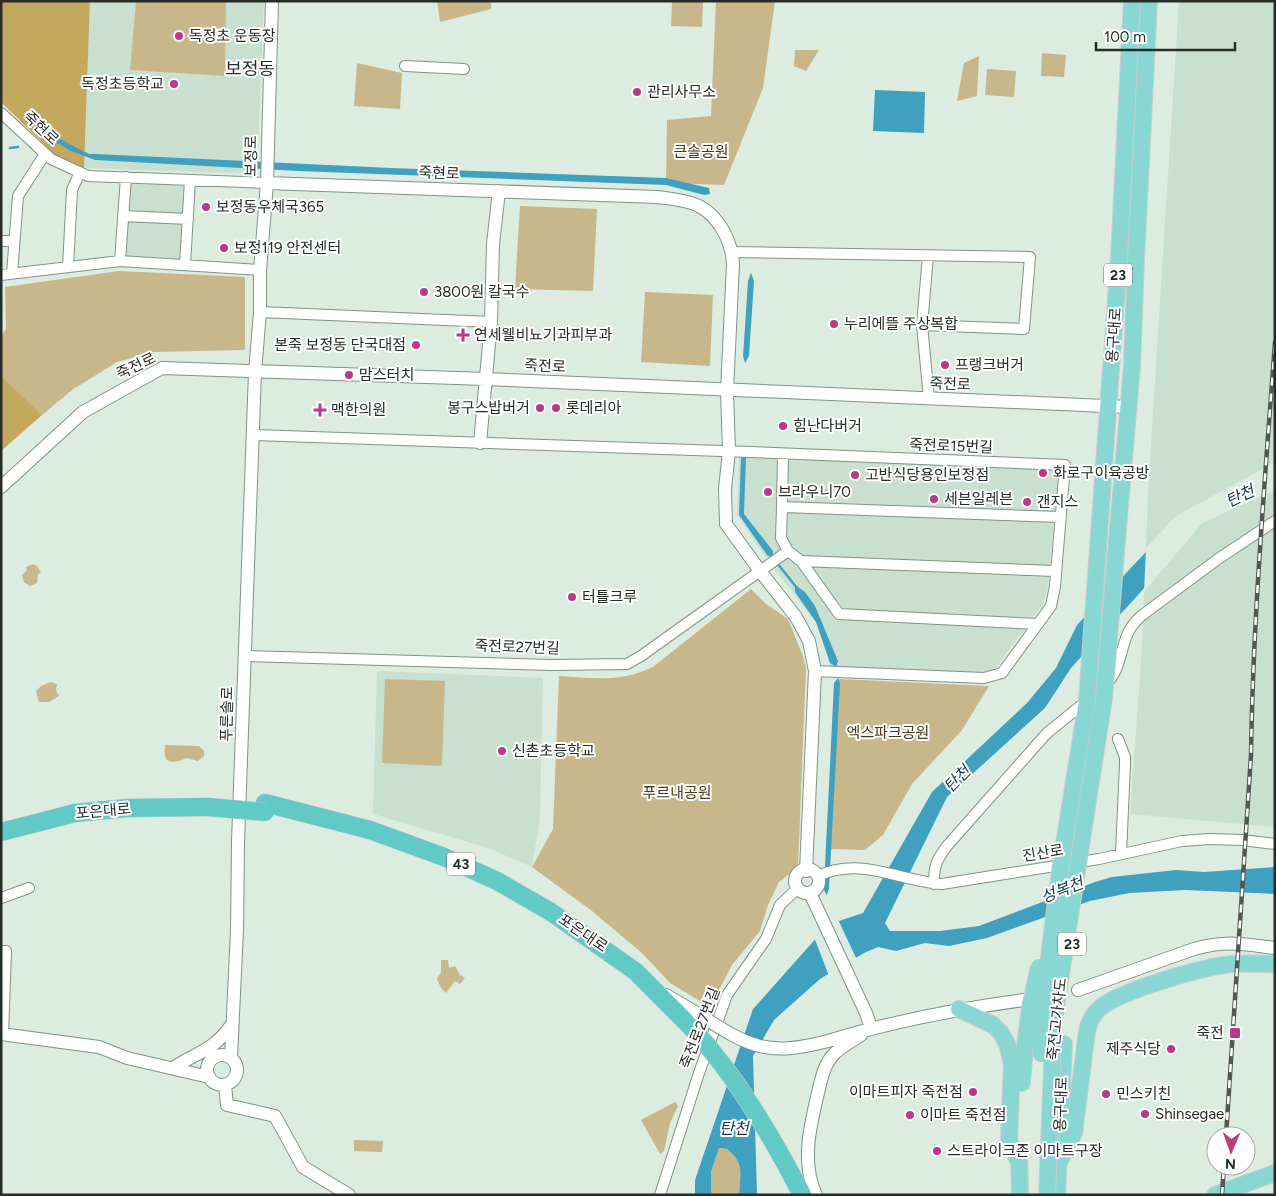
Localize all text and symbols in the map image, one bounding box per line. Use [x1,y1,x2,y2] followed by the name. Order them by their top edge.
[1096,20,1235,52] scale bar
[189,27,276,45] place label: 독정초 운동장
[1104,28,1146,46] text: 100 m
[173,30,185,42] marker: 독정초 운동장
[225,58,275,80] district label: 보정동
[81,75,164,93] place label: 독정초등학교
[168,78,180,90] marker: 독정초등학교
[647,83,716,101] place label: 관리사무소
[631,86,643,98] marker: 관리사무소
[20,107,62,149] street label: 죽현로
[242,135,260,177] street label: 보정로
[673,143,729,161] park label: 큰솔공원
[418,163,460,183] street label: 죽현로
[216,198,324,216] place label: 보정동우체국365
[200,201,212,213] marker: 보정동우체국365
[234,239,341,257] place label: 보정119 안전센터
[218,242,230,254] marker: 보정119 안전센터
[1104,264,1132,286] road number: 23
[434,283,530,301] place label: 3800원 칼국수
[418,286,430,298] marker: 3800원 칼국수
[1103,307,1125,363] street label: 용구대로
[844,315,958,333] place label: 누리에뜰 주상복합
[828,318,840,330] marker: 누리에뜰 주상복합
[474,326,612,344] place label: 연세웰비뇨기과피부과
[456,328,470,342] marker: 연세웰비뇨기과피부과
[274,336,406,354] place label: 본죽 보정동 단국대점
[410,339,422,351] marker: 본죽 보정동 단국대점
[113,349,159,383] street label: 죽전로
[524,356,566,376] street label: 죽전로
[955,356,1024,374] place label: 프랭크버거
[939,359,951,371] marker: 프랭크버거
[359,366,414,384] place label: 맘스터치
[343,369,355,381] marker: 맘스터치
[929,374,971,394] street label: 죽전로
[447,399,530,417] place label: 봉구스밥버거
[566,399,621,417] place label: 롯데리아
[331,401,386,419] place label: 맥한의원
[534,402,546,414] marker: 봉구스밥버거
[550,402,562,414] marker: 롯데리아
[313,403,327,417] marker: 맥한의원
[793,417,862,435] place label: 힘난다버거
[777,420,789,432] marker: 힘난다버거
[909,436,993,456] street label: 죽전로15번길
[1053,464,1150,482] place label: 화로구이육공방
[865,466,989,484] place label: 고반식당용인보정점
[1037,467,1049,479] marker: 화로구이육공방
[849,469,861,481] marker: 고반식당용인보정점
[1223,480,1259,511] water label: 탄천
[778,483,851,501] place label: 브라우니70
[762,486,774,498] marker: 브라우니70
[944,490,1013,508] place label: 세븐일레븐
[928,493,940,505] marker: 세븐일레븐
[1037,493,1079,511] place label: 갠지스
[1021,496,1033,508] marker: 갠지스
[582,588,637,606] place label: 터틀크루
[566,591,578,603] marker: 터틀크루
[474,637,560,657] street label: 죽전로27번길
[218,686,236,742] street label: 푸른솔로
[847,724,929,742] park label: 엑스파크공원
[512,742,595,760] place label: 신촌초등학교
[496,745,508,757] marker: 신촌초등학교
[940,760,976,796] water label: 탄천
[642,784,712,802] park label: 푸르내공원
[75,800,131,822] street label: 포은대로
[1021,841,1065,865] street label: 진산로
[447,852,475,876] road number: 43
[1038,872,1088,907] water label: 성복천
[555,910,611,956] street label: 포은대로
[1058,932,1086,956] road number: 23
[1044,977,1070,1061] street label: 죽전고가차도
[676,985,724,1071] street label: 죽전로27번길
[1196,1024,1224,1042] place label: 죽전
[1228,1026,1242,1040] marker: 죽전
[1106,1040,1161,1058] place label: 제주식당
[1165,1043,1177,1055] marker: 제주식당
[1051,1076,1071,1132] street label: 용구대로
[849,1083,963,1101] place label: 이마트피자 죽전점
[1116,1085,1171,1103] place label: 민스키친
[967,1086,979,1098] marker: 이마트피자 죽전점
[1100,1088,1112,1100] marker: 민스키친
[1155,1105,1224,1123] place label: Shinsegae
[920,1106,1007,1124] place label: 이마트 죽전점
[1139,1108,1151,1120] marker: Shinsegae
[904,1109,916,1121] marker: 이마트 죽전점
[719,1119,751,1138] water label: 탄천
[1206,1126,1256,1176] north arrow
[947,1142,1103,1160] place label: 스트라이크존 이마트구장
[931,1145,943,1157] marker: 스트라이크존 이마트구장
[1225,1155,1236,1172] text: N

